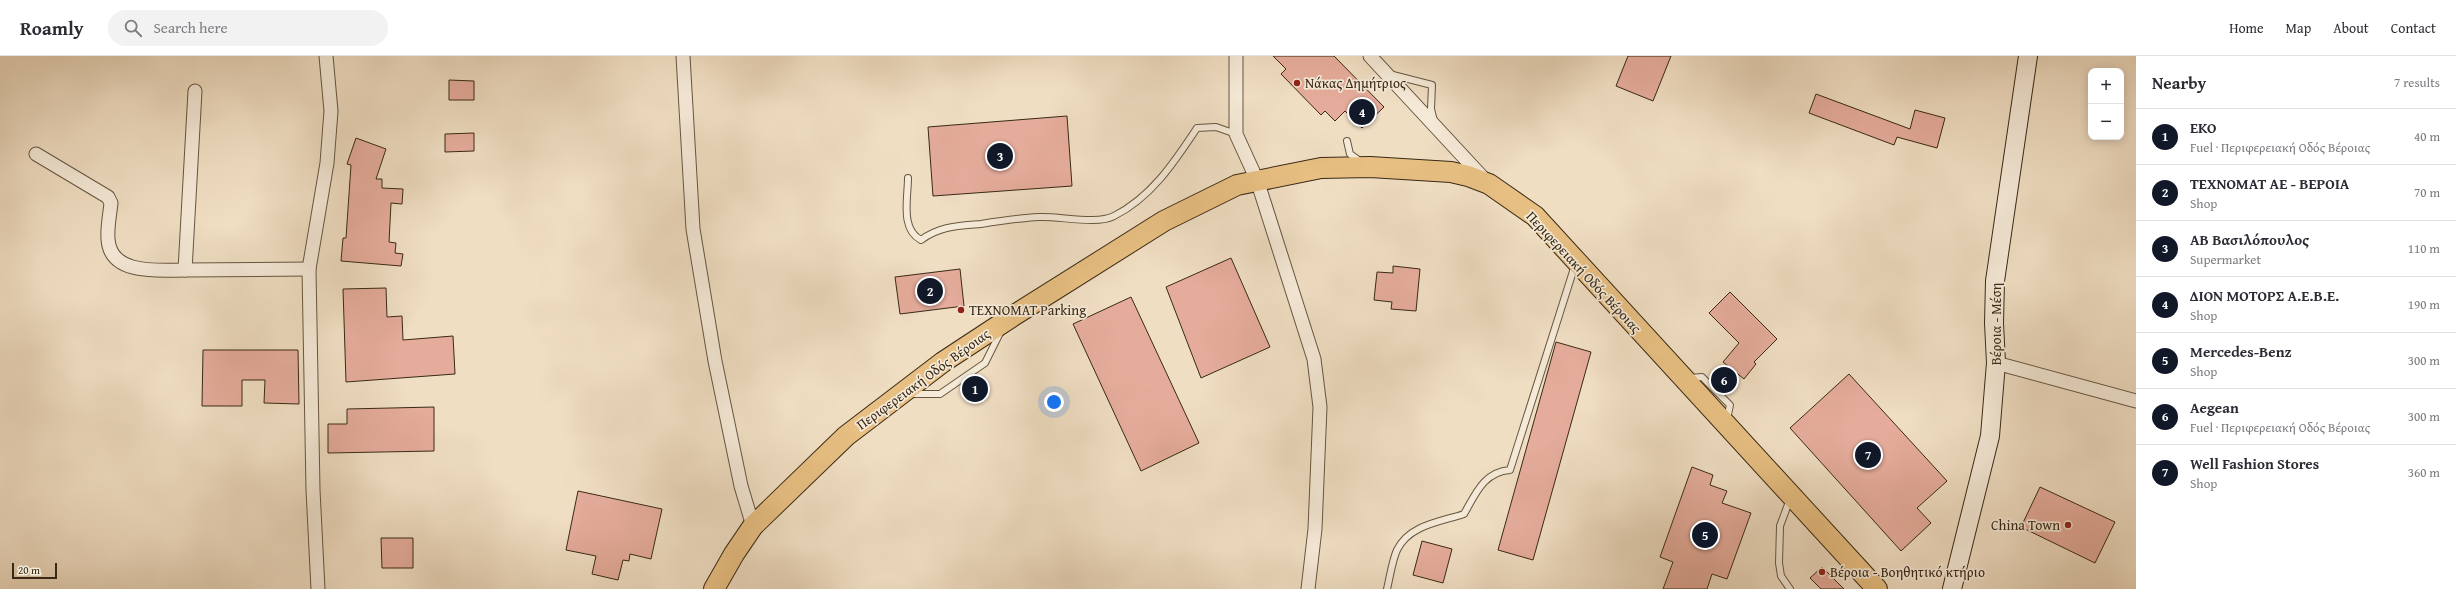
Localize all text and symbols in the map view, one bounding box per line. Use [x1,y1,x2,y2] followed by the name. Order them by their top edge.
[108,10,388,46] search box
[20,14,84,42] text: Roamly
[122,17,144,39] icon: search
[154,17,228,38] text: Search here
[2229,18,2264,38] text: Home
[2286,18,2311,38] text: Map
[2333,18,2369,38] text: About
[2391,18,2436,38] text: Contact
[2088,68,2124,140] map controls
[2088,68,2124,104] button: +
[2152,70,2206,95] text: Nearby
[1305,73,1406,93] place label: Νάκας Δημήτριος
[2394,73,2440,92] text: 7 results
[1292,78,1302,88] marker: Νάκας Δημήτριος
[1349,97,1375,127] pin: 4
[2088,104,2124,140] button: −
[2190,117,2217,138] text: EKO
[2162,127,2168,146] text: 1
[2414,127,2440,146] text: 40 m
[2190,138,2370,157] text: Fuel · Περιφερειακή Οδός Βέροιας
[987,141,1013,171] pin: 3
[2190,173,2349,194] text: ΤΕΧΝΟΜΑΤ ΑΕ - ΒΕΡΟΙΑ
[2162,183,2168,202] text: 2
[2414,183,2440,202] text: 70 m
[2190,194,2217,213] text: Shop
[1522,206,1646,338] street label: Περιφερειακή Οδός Βέροιας
[2190,229,2309,250] text: ΑΒ Βασιλόπουλος
[2162,239,2168,258] text: 3
[2408,239,2440,258] text: 110 m
[2190,250,2261,269] text: Supermarket
[917,276,943,306] pin: 2
[1986,283,2006,365] street label: Βέροια - Μέση
[2190,285,2339,306] text: ΔΙΟΝ ΜΟΤΟΡΣ Α.Ε.Β.Ε.
[2162,295,2168,314] text: 4
[2408,295,2440,314] text: 190 m
[969,300,1086,320] place label: ΤΕΧΝΟΜΑΤ Parking
[956,305,966,315] marker: ΤΕΧΝΟΜΑΤ Parking
[2190,306,2217,325] text: Shop
[852,324,994,434] street label: Περιφερειακή Οδός Βέροιας
[2190,341,2292,362] text: Mercedes-Benz
[2162,351,2168,370] text: 5
[2408,351,2440,370] text: 300 m
[2190,362,2217,381] text: Shop
[1711,365,1737,395] pin: 6
[962,374,988,404] pin: 1
[1044,392,1064,412] your location
[2190,397,2239,418] text: Aegean
[2162,407,2168,426] text: 6
[2408,407,2440,426] text: 300 m
[2190,418,2370,437] text: Fuel · Περιφερειακή Οδός Βέροιας
[1855,440,1881,470] pin: 7
[2190,453,2319,474] text: Well Fashion Stores
[2162,463,2168,482] text: 7
[2408,463,2440,482] text: 360 m
[2190,474,2217,493] text: Shop
[1991,515,2060,535] place label: China Town
[1692,520,1718,550] pin: 5
[2063,520,2073,530] marker: China Town
[12,561,57,580] scale bar
[18,562,40,578] text: 20 m
[1830,562,1985,582] place label: Βέροια - Βοηθητικό κτήριο
[1817,567,1827,577] marker: Βέροια - Βοηθητικό κτήριο

